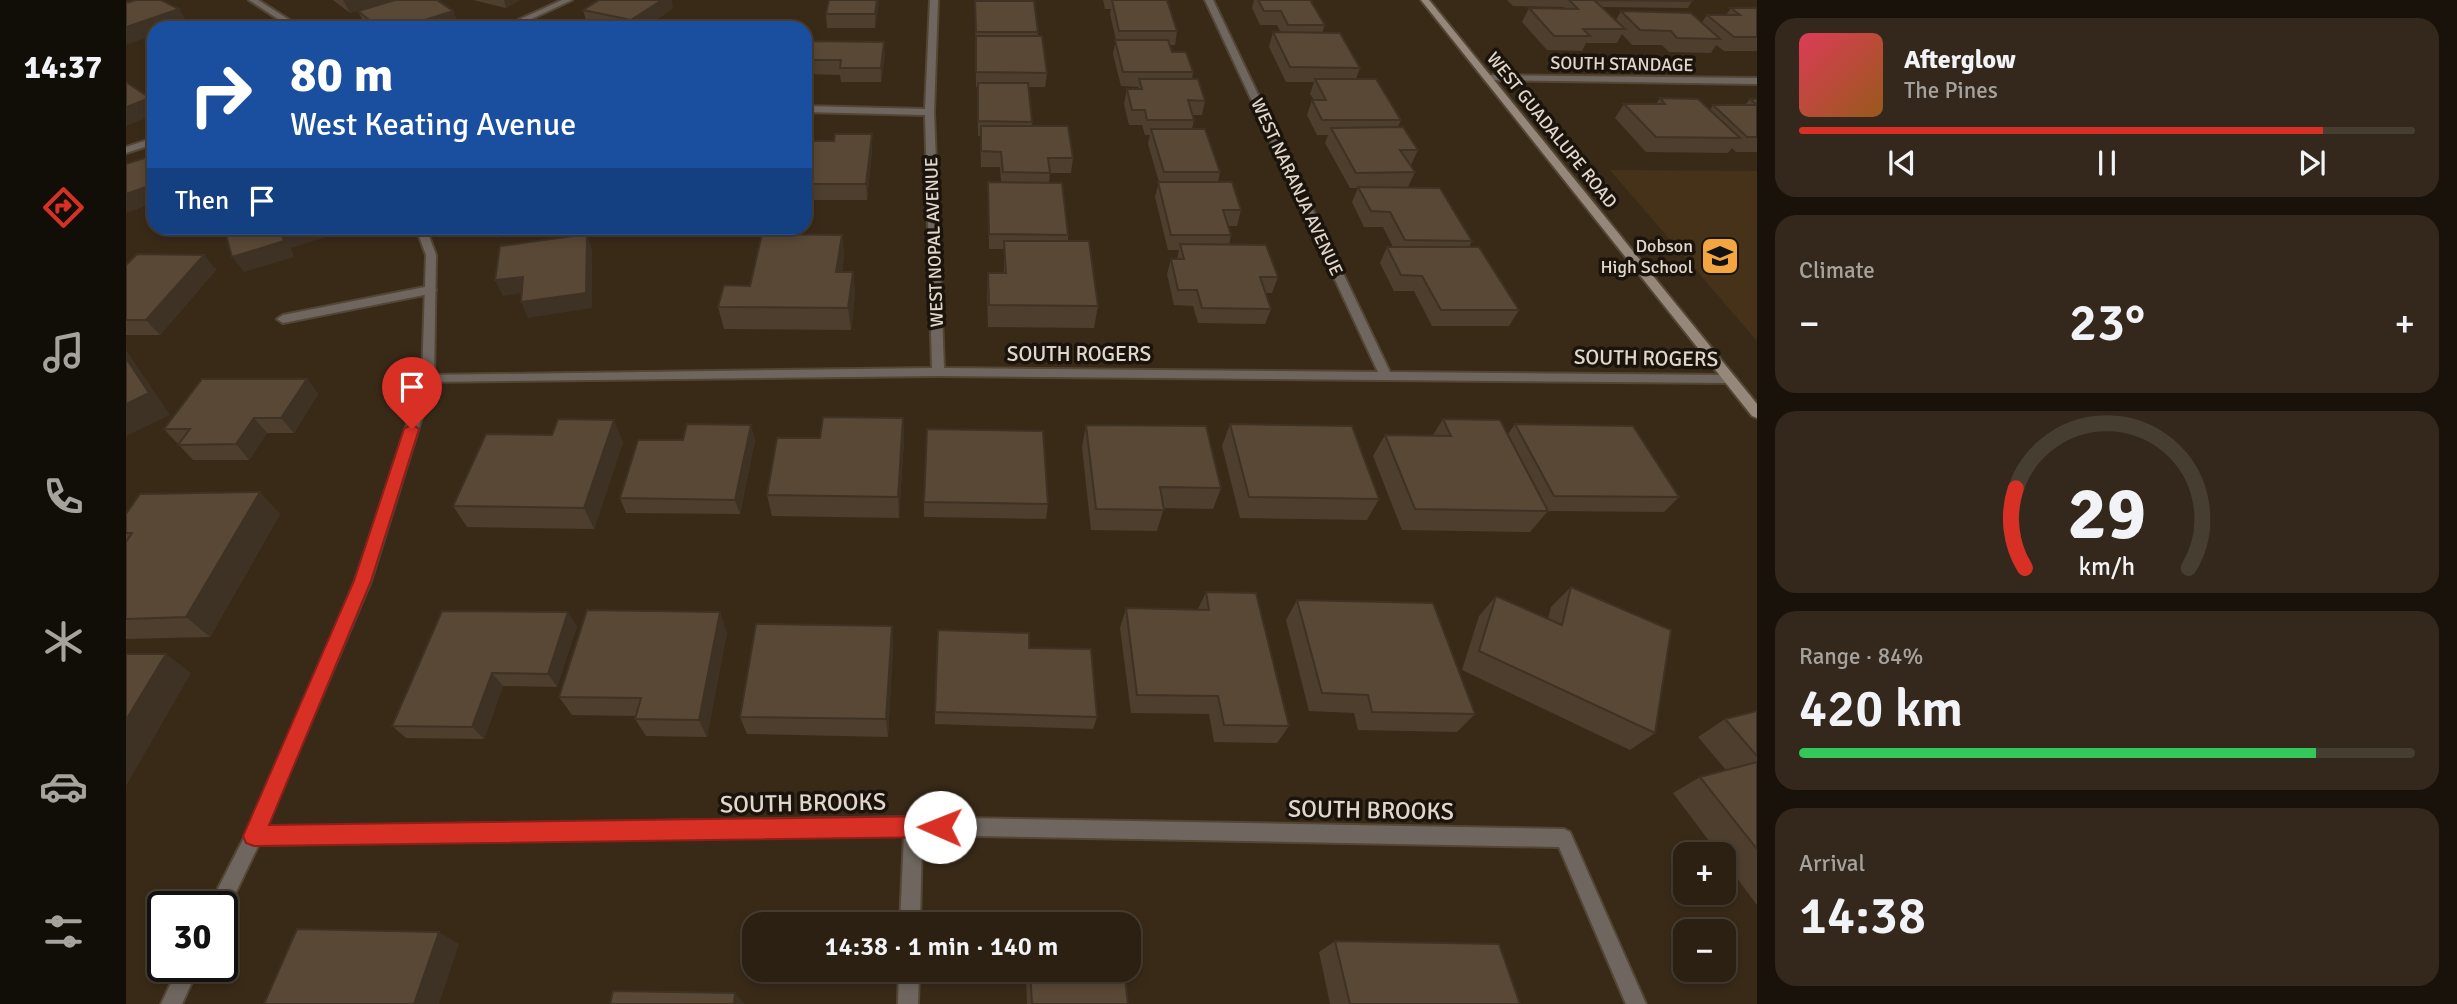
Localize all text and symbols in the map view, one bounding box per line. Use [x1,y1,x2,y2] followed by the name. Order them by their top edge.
[1904,44,2016,76] text: Afterglow
[290,45,393,105] text: 80 m
[1482,47,1622,213] street label: WEST GUADALUPE ROAD
[24,48,102,87] text: 14:37
[175,49,266,140] icon: right
[1550,52,1694,76] street label: SOUTH STANDAGE
[1904,76,1998,105] text: The Pines
[1246,95,1348,279] street label: WEST NARANJA AVENUE
[290,105,576,144] text: West Keating Avenue
[1883,144,1921,182] icon: previous
[2088,144,2126,182] icon: pause
[2293,144,2331,182] icon: next
[920,157,948,327] street label: WEST NOPAL AVENUE
[243,182,281,220] icon: arrive
[39,183,88,232] icon: directions
[175,185,229,217] text: Then
[1600,235,1693,278] place label: Dobson High School
[1699,235,1741,277] school or university icon: Dobson High School
[1799,256,1875,285] text: Climate
[2069,291,2145,355] text: 23°
[1799,300,1820,347] text: −
[2394,300,2415,347] text: +
[39,328,88,377] icon: music
[1007,341,1151,367] street label: SOUTH ROGERS
[1574,344,1718,372] street label: SOUTH ROGERS
[382,357,442,429] pin
[393,368,431,406] icon: arrive
[2068,470,2146,559] text: 29
[39,472,88,521] icon: phone
[2079,551,2135,582] text: km/h
[39,617,88,666] icon: climate
[1799,642,1923,671] text: Range · 84%
[1799,677,1963,741] text: 420 km
[39,762,88,811] icon: car
[720,787,886,819] street label: SOUTH BROOKS
[903,790,977,864] position arrow
[1288,794,1454,826] street label: SOUTH BROOKS
[1673,842,1736,982] map controls
[1673,842,1736,905] button: +
[1799,849,1865,878] text: Arrival
[1799,884,1926,948] text: 14:38
[147,891,238,982] speed limit sign: 30
[39,907,88,956] icon: filters
[1673,919,1736,982] button: −
[825,931,1058,963] text: 14:38 · 1 min · 140 m

